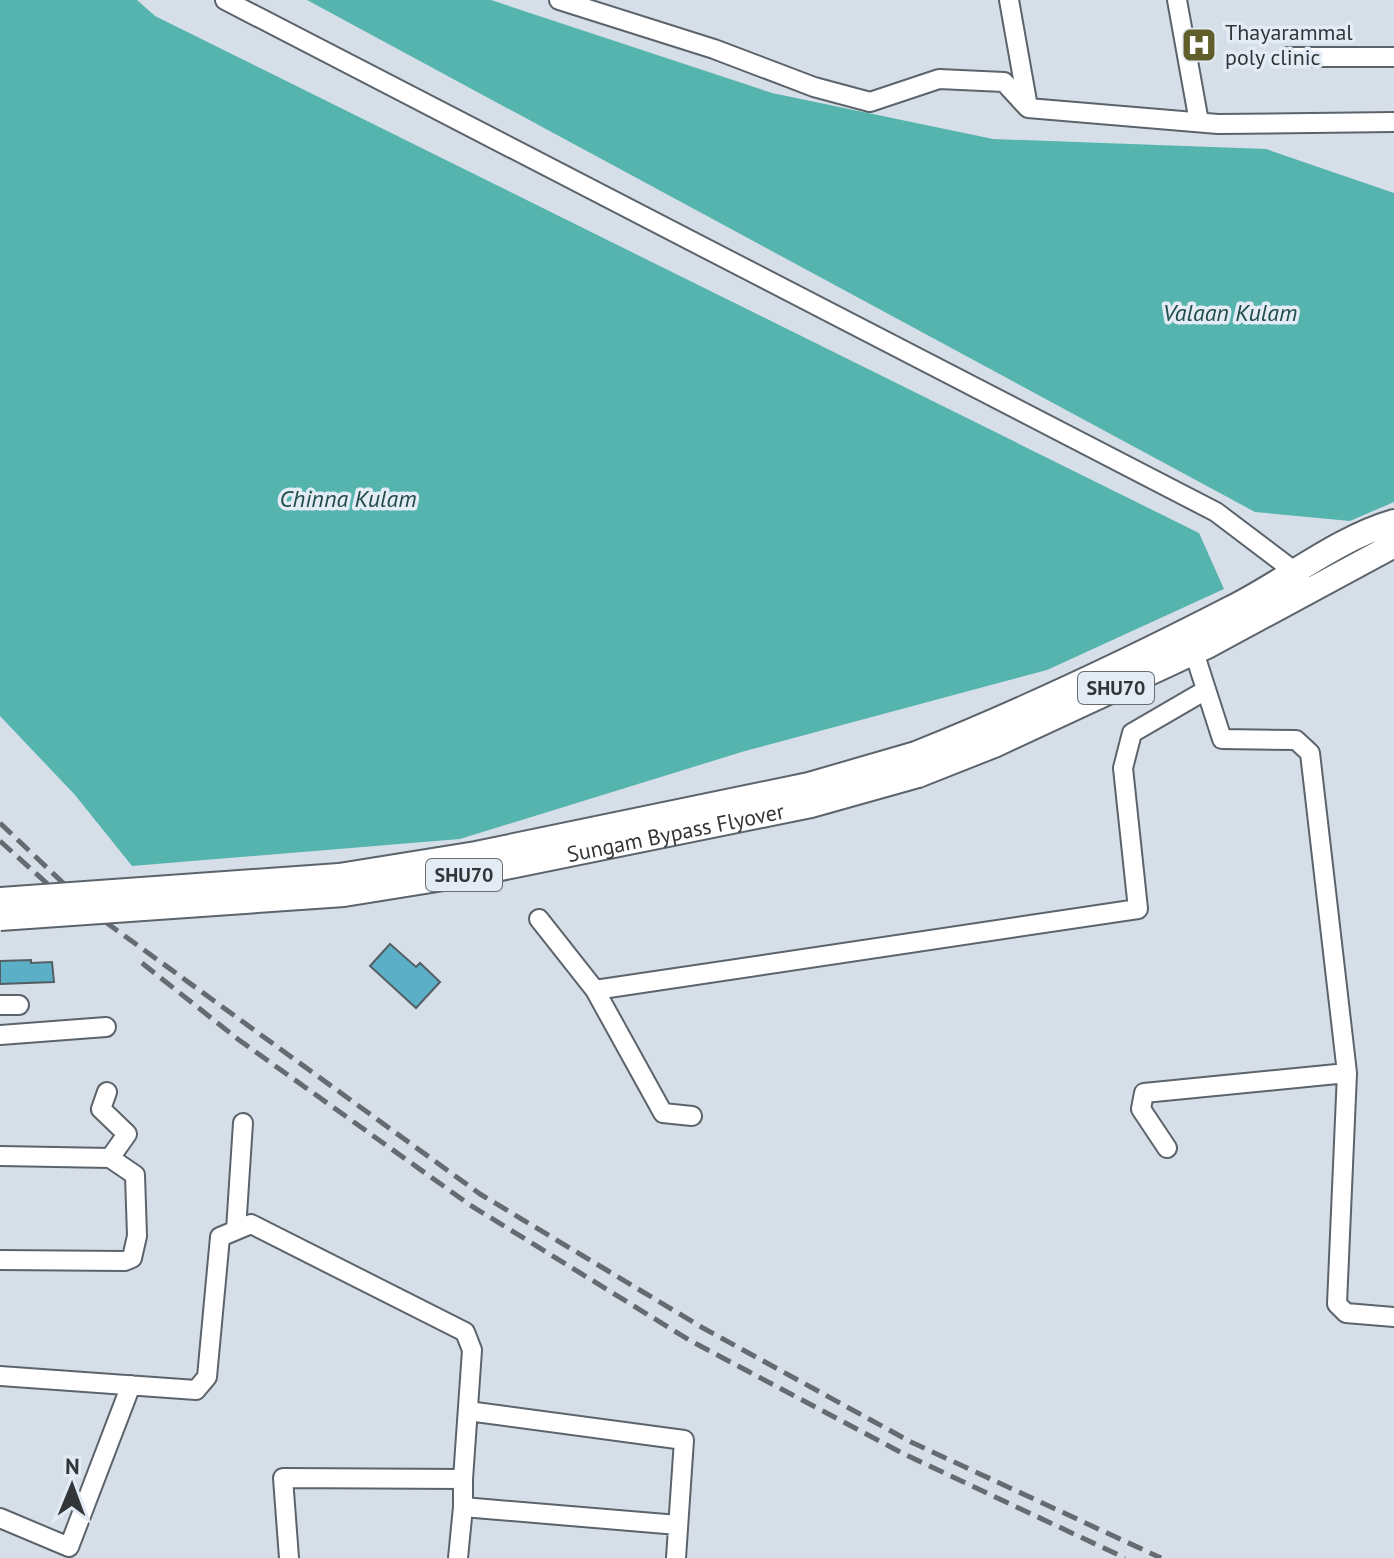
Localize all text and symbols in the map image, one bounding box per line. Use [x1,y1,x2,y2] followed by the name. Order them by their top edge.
[1225,18,1353,71] place label: Thayarammal poly clinic
[1180,26,1218,64] hospital icon: Thayarammal poly clinic
[1163,297,1297,328] water label: Valaan Kulam
[279,483,417,514] water label: Chinna Kulam
[1078,672,1154,704] road number: SHU70
[564,797,787,868] street label: Sungam Bypass Flyover
[426,859,502,891] road number: SHU70
[32,1446,112,1526] north arrow
[65,1452,80,1480] text: N

